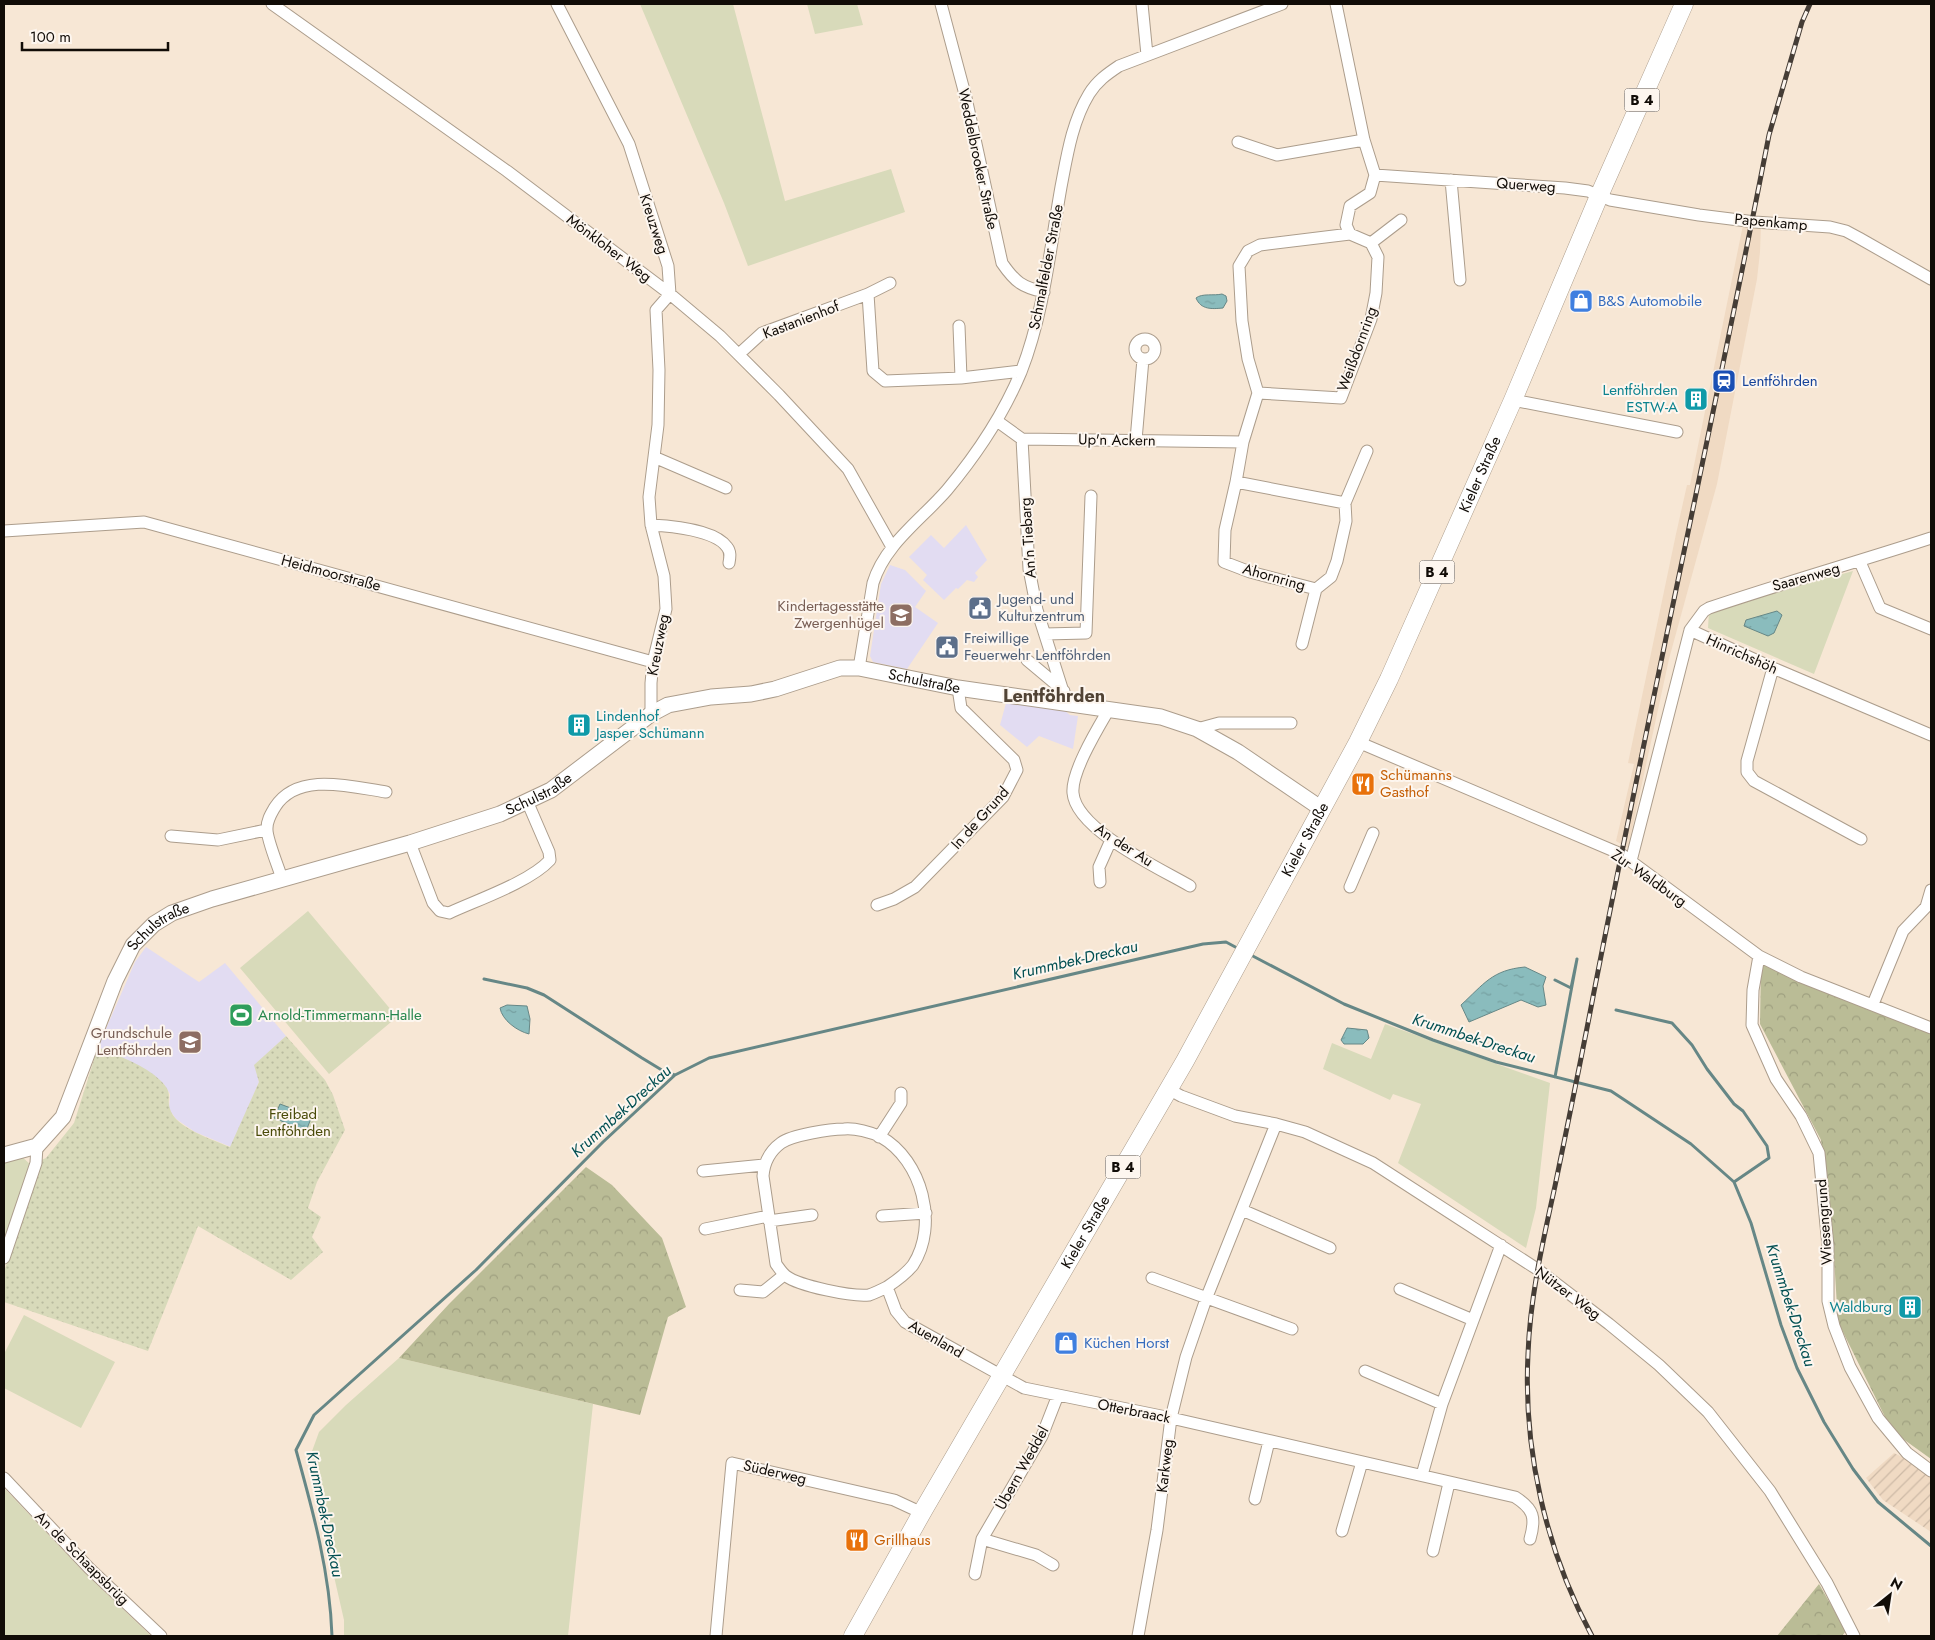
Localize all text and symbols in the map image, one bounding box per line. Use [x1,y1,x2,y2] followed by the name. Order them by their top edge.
[22,20,169,52] scale bar
[30,26,71,48] text: 100 m
[952,86,1004,232] street label: Weddelbrooker Straße
[1624,88,1660,112] road number: B 4
[1496,172,1556,198] street label: Querweg
[634,191,674,257] street label: Kreuzweg
[1023,202,1069,332] street label: Schmalfelder Straße
[1734,208,1809,236] street label: Papenkamp
[562,209,656,287] street label: Mönkloher Weg
[1568,288,1594,314] shop icon: B&S Automobile
[1598,290,1702,312] place label: B&S Automobile
[760,295,843,345] street label: Kastanienhof
[1331,303,1383,395] street label: Weißdornring
[1711,368,1737,394] station icon: Lentföhrden
[1742,370,1818,392] place label: Lentföhrden
[1602,379,1678,418] place label: Lentföhrden ESTW-A
[1683,386,1709,412] building icon: Lentföhrden ESTW-A
[1078,428,1156,452] street label: Up'n Ackern
[1453,432,1507,516] street label: Kieler Straße
[1014,497,1042,579] street label: An'n Tiebarg
[279,549,384,597] street label: Heidmoorstraße
[1770,557,1842,597] street label: Saarenweg
[1240,558,1308,596] street label: Ahornring
[1420,560,1454,584] road number: B 4
[996,588,1085,627] place label: Jugend- und Kulturzentrum
[777,595,884,634] place label: Kindertagesstätte Zwergenhügel
[967,595,993,621] public building icon: Jugend- und Kulturzentrum
[888,602,914,628] school or university icon: Kindertagesstätte Zwergenhügel
[641,612,675,678] street label: Kreuzweg
[964,627,1111,666] place label: Freiwillige Feuerwehr Lentföhrden
[1703,628,1781,680] street label: Hinrichshöh
[934,634,960,660] public building icon: Freiwillige Feuerwehr Lentföhrden
[886,663,962,699] street label: Schulstraße
[1003,683,1105,709] district label: Lentföhrden
[594,705,705,744] place label: Lindenhof Jasper Schümann
[566,712,592,738] building icon: Lindenhof Jasper Schümann
[1380,764,1452,803] place label: Schümanns Gasthof
[502,767,577,821] street label: Schulstraße
[1350,771,1376,797] restaurant icon: Schümanns Gasthof
[946,782,1014,854] street label: In de Grund
[1276,798,1334,880] street label: Kieler Straße
[1090,818,1158,872] street label: An der Au
[1607,844,1691,912] street label: Zur Waldburg
[121,897,193,954] street label: Schulstraße
[1010,934,1140,986] water label: Krummbek-Dreckau
[228,1002,254,1028] sports icon: Arnold-Timmermann-Halle
[258,1004,422,1026] place label: Arnold-Timmermann-Halle
[1409,1007,1539,1069] water label: Krummbek-Dreckau
[91,1022,172,1061] place label: Grundschule Lentföhrden
[177,1029,203,1055] school or university icon: Grundschule Lentföhrden
[566,1060,676,1162] water label: Krummbek-Dreckau
[255,1103,331,1142] park label: Freibad Lentföhrden
[1106,1156,1140,1178] road number: B 4
[1810,1178,1838,1266] street label: Wiesengrund
[1055,1191,1115,1273] street label: Kieler Straße
[1760,1240,1822,1370] water label: Krummbek-Dreckau
[1531,1261,1605,1325] street label: Nützer Weg
[1897,1294,1923,1320] building icon: Waldburg
[1830,1296,1892,1318] place label: Waldburg
[904,1314,968,1364] street label: Auenland
[1053,1330,1079,1356] shop icon: Küchen Horst
[1084,1332,1170,1354] place label: Küchen Horst
[1096,1393,1173,1429] street label: Otterbraack
[990,1422,1054,1514] street label: Übern Weddel
[1151,1438,1179,1494] street label: Karkweg
[300,1449,350,1579] water label: Krummbek-Dreckau
[741,1454,809,1490] street label: Süderweg
[30,1506,134,1610] street label: An de Schaapsbrüg
[844,1527,870,1553] restaurant icon: Grillhaus
[874,1529,931,1551] place label: Grillhaus
[1865,1570,1915,1620] north arrow
[1887,1572,1906,1595] text: N

